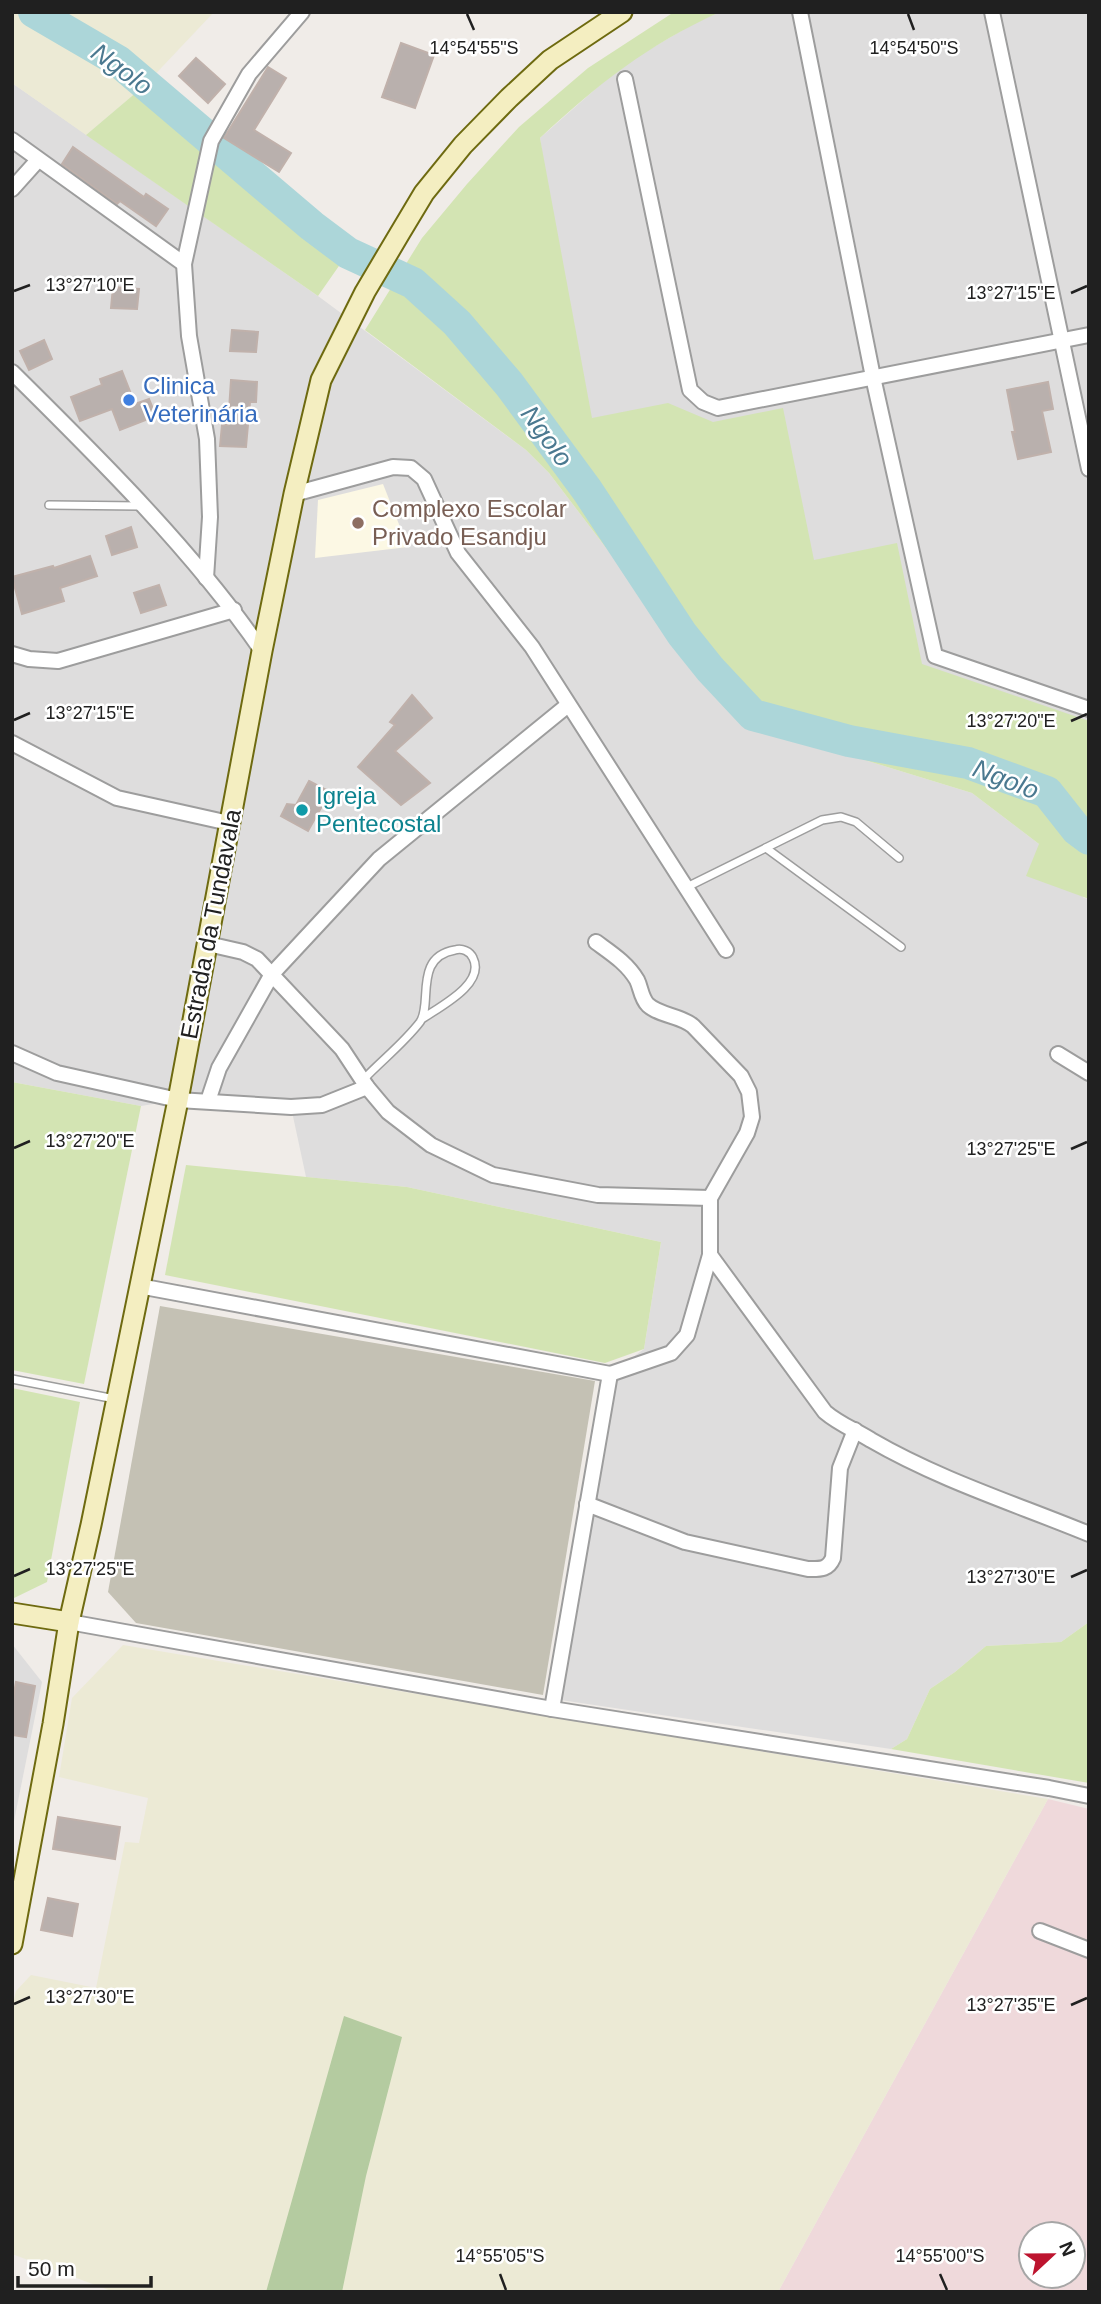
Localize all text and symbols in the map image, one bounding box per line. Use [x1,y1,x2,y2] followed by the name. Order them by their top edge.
[86,37,158,101] water label: Ngolo
[429,38,519,58] text: 14°54'55"S
[869,38,959,58] text: 14°54'50"S
[45,275,135,295] text: 13°27'10"E
[966,283,1056,303] text: 13°27'15"E
[143,372,258,427] place label: Clinica Veterinária
[121,392,137,408] marker: Clinica Veterinária
[515,400,579,472] water label: Ngolo
[372,495,567,550] place label: Complexo Escolar Privado Esandju
[350,515,366,531] marker: Complexo Escolar Privado Esandju
[45,703,135,723] text: 13°27'15"E
[966,711,1056,731] text: 13°27'20"E
[969,753,1043,805] water label: Ngolo
[316,782,441,837] place label: Igreja Pentecostal
[294,802,310,818] marker: Igreja Pentecostal
[175,806,246,1041] street label: Estrada da Tundavala
[45,1131,135,1151] text: 13°27'20"E
[966,1139,1056,1159] text: 13°27'25"E
[45,1559,135,1579] text: 13°27'25"E
[966,1567,1056,1587] text: 13°27'30"E
[45,1987,135,2007] text: 13°27'30"E
[966,1995,1056,2015] text: 13°27'35"E
[1017,2220,1087,2290] north arrow
[1055,2239,1080,2259] text: N
[18,2244,150,2288] scale bar
[455,2246,545,2266] text: 14°55'05"S
[895,2246,985,2266] text: 14°55'00"S
[28,2257,75,2280] text: 50 m

